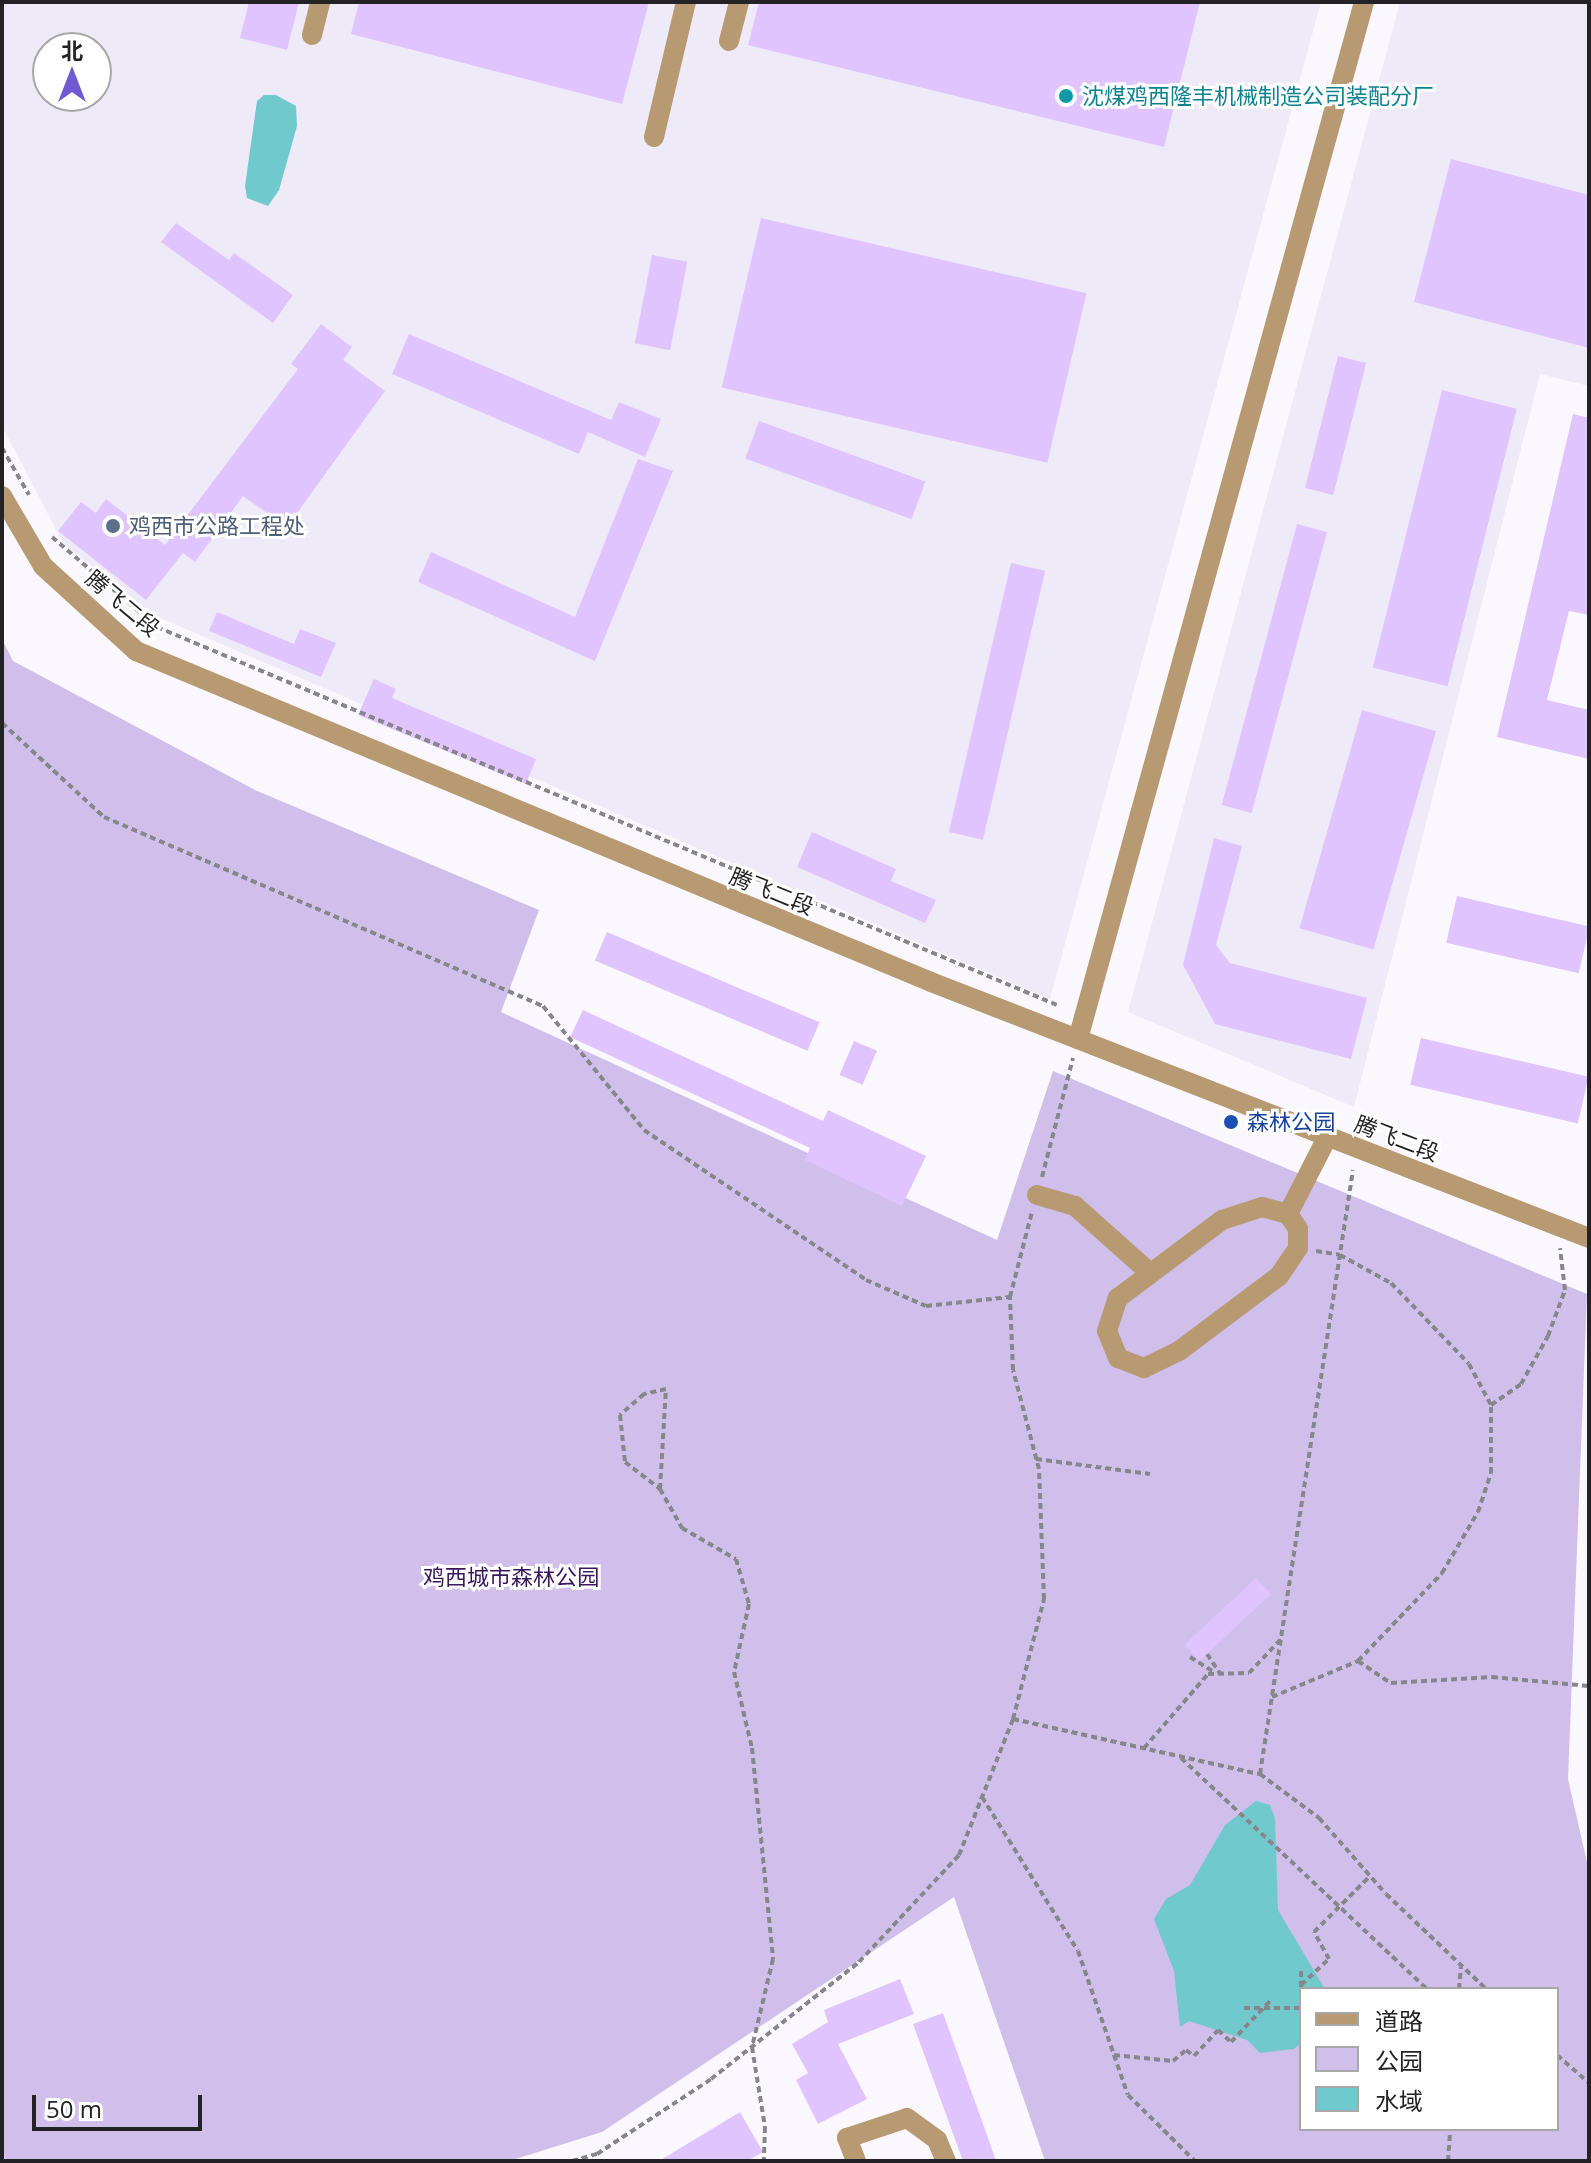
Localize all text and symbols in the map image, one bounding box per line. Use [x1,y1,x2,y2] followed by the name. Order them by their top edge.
[32,32,112,112] north arrow
[61,35,83,65] text: 北
[1082,83,1434,109] place label: 沈煤鸡西隆丰机械制造公司装配分厂
[1057,87,1075,105] marker: 沈煤鸡西隆丰机械制造公司装配分厂
[129,513,305,539] place label: 鸡西市公路工程处
[104,517,122,535] marker: 鸡西市公路工程处
[81,565,165,641] street label: 腾飞二段
[726,862,818,920] street label: 腾飞二段
[1247,1109,1335,1135] place label: 森林公园
[1351,1110,1443,1166] street label: 腾飞二段
[1222,1113,1240,1131] marker: 森林公园
[423,1564,599,1590] park label: 鸡西城市森林公园
[1299,1987,1559,2131] legend
[1375,2004,1423,2037] text: 道路
[1375,2044,1423,2077] text: 公园
[36,2079,206,2129] scale bar
[1375,2084,1423,2117] text: 水域
[46,2092,102,2125] text: 50 m

